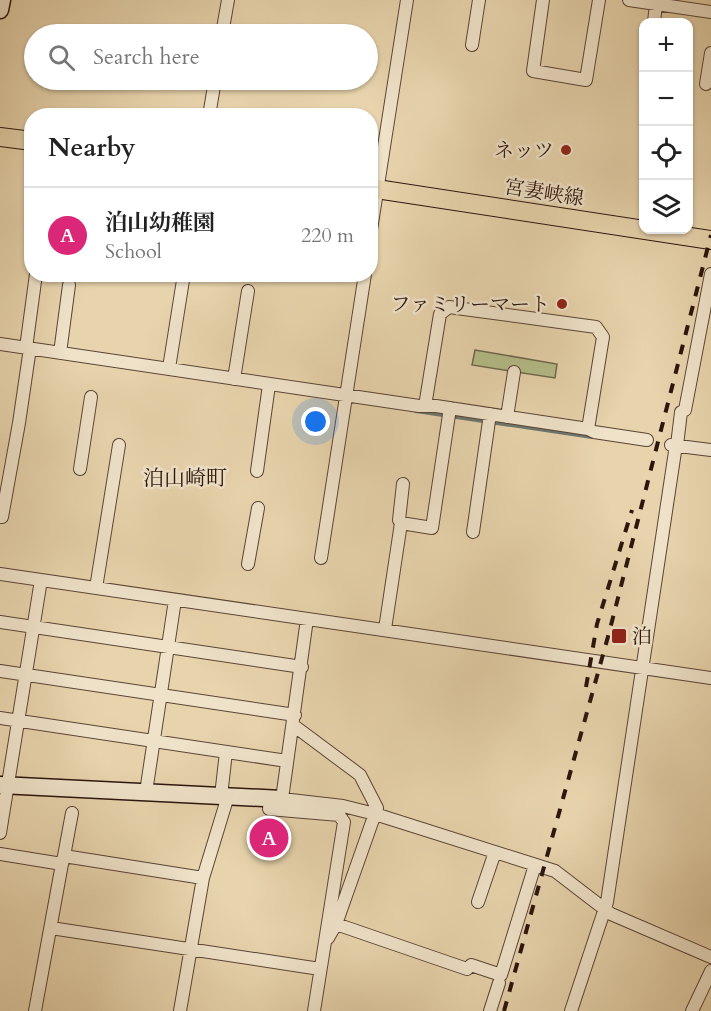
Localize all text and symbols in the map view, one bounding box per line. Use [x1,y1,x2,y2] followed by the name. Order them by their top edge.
[639,18,693,234] map controls
[639,18,693,72] button: +
[24,24,378,90] search box
[45,41,78,74] icon: search
[93,42,200,72] text: Search here
[639,72,693,126] button: −
[639,126,693,180] button: locate
[48,130,136,165] text: Nearby
[494,137,554,164] place label: ネッツ
[559,143,573,157] marker: ネッツ
[502,173,586,212] street label: 宮妻峡線
[639,180,693,234] button: layers
[105,208,215,238] text: 泊山幼稚園
[60,222,75,249] text: A
[301,222,354,249] text: 220 m
[105,238,162,265] text: School
[390,291,550,318] place label: ファミリーマート
[555,297,569,311] marker: ファミリーマート
[301,407,330,436] your location
[143,464,227,493] district label: 泊山崎町
[632,623,652,650] place label: 泊
[610,627,628,645] marker: 泊
[250,816,288,860] pin: A

